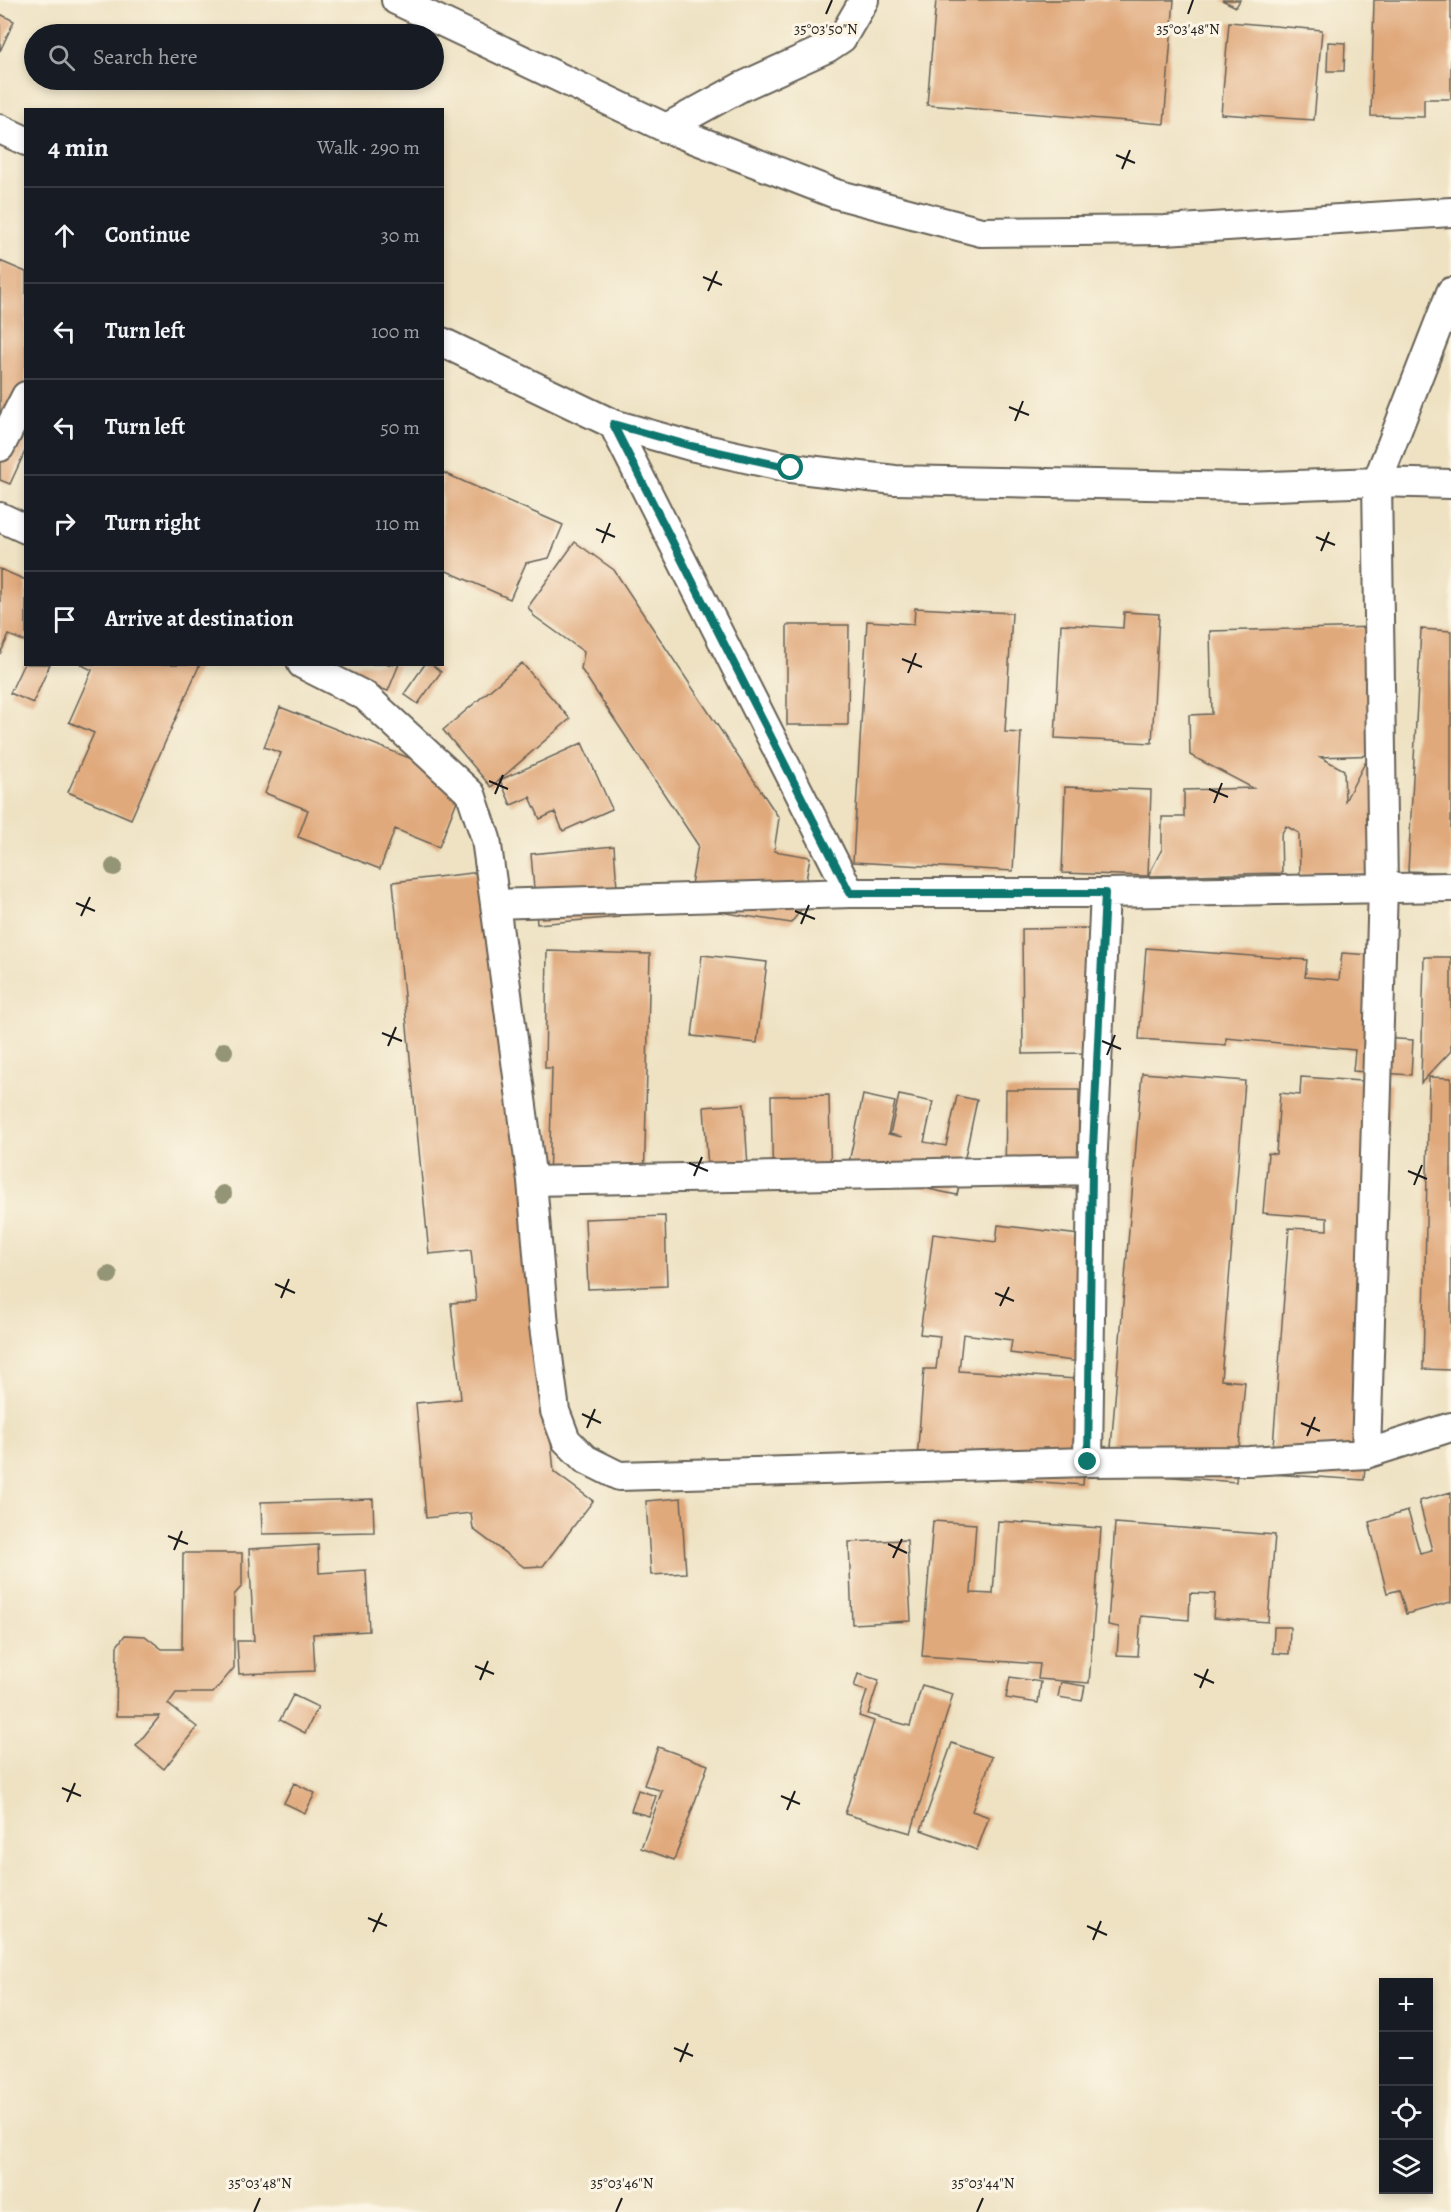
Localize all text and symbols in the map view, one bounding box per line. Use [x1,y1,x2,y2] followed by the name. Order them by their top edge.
[794,19,858,39] text: 35°03'50"N
[1156,19,1220,39] text: 35°03'48"N
[24,24,444,90] search box
[45,41,78,74] icon: search
[93,42,198,72] text: Search here
[48,130,109,165] text: 4 min
[317,134,420,161] text: Walk · 290 m
[48,219,81,252] icon: ahead
[105,220,190,250] text: Continue
[380,222,420,249] text: 30 m
[48,315,81,348] icon: left
[105,316,185,346] text: Turn left
[371,318,420,345] text: 100 m
[48,411,81,444] icon: left
[105,412,185,442] text: Turn left
[380,414,420,441] text: 50 m
[777,454,803,480] route start
[48,507,81,540] icon: right
[105,508,201,538] text: Turn right
[375,510,420,537] text: 110 m
[48,603,81,636] icon: arrive
[105,604,294,634] text: Arrive at destination
[1074,1448,1100,1474] route end
[1379,1978,1433,2194] map controls
[1379,1978,1433,2032] button: +
[1379,2032,1433,2086] button: −
[1379,2086,1433,2140] button: locate
[1379,2140,1433,2194] button: layers
[228,2173,292,2193] text: 35°03'48"N
[590,2173,654,2193] text: 35°03'46"N
[952,2173,1015,2193] text: 35°03'44"N

